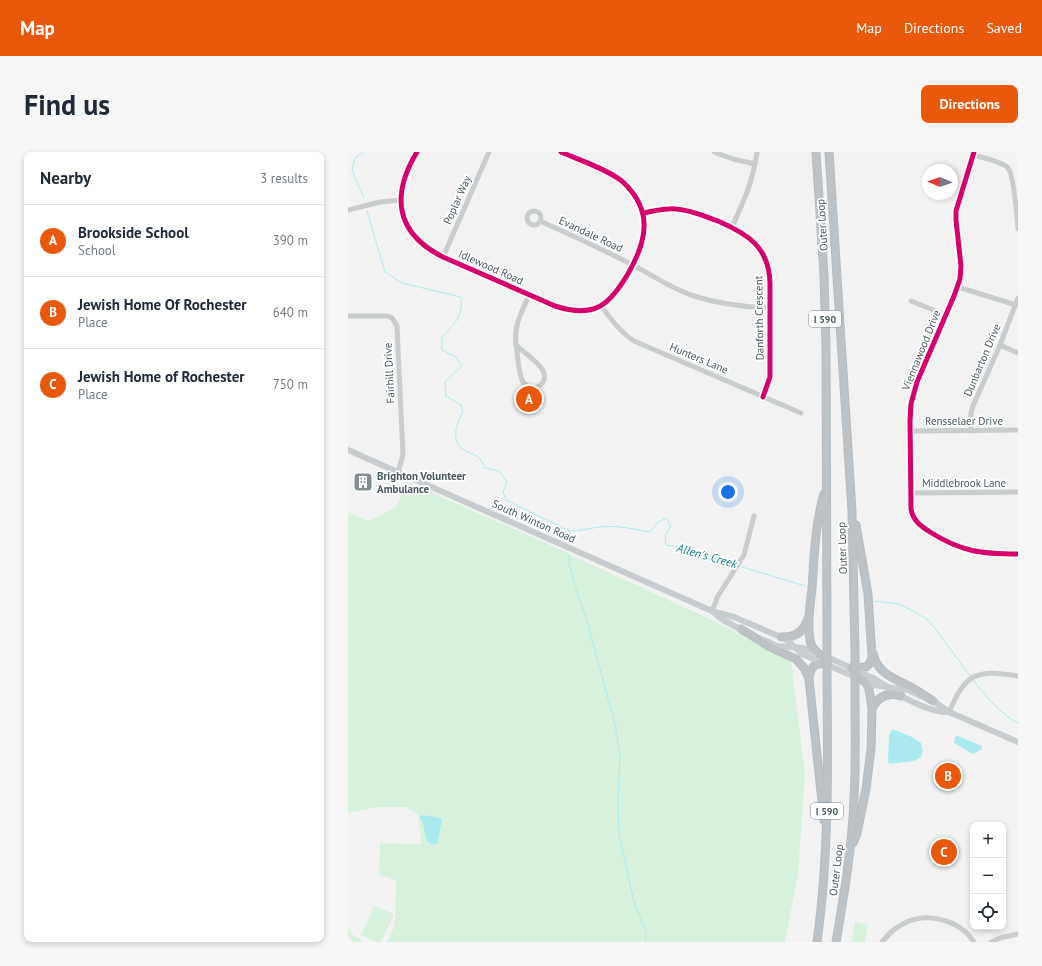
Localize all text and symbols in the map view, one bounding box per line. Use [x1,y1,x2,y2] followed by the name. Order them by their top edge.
[20,16,55,40] text: Map
[856,19,882,37] text: Map
[904,19,964,37] text: Directions
[986,19,1022,37] text: Saved
[921,85,1018,123] button: Directions
[24,86,110,123] text: Find us
[922,164,958,200] north arrow
[40,167,91,189] text: Nearby
[260,170,308,187] text: 3 results
[440,173,474,227] street label: Poplar Way
[813,198,831,251] street label: Outer Loop
[557,213,625,255] street label: Evandale Road
[78,223,189,242] text: Brookside School
[49,232,57,249] text: A
[273,232,308,249] text: 390 m
[78,242,116,259] text: School
[456,246,526,288] street label: Idlewood Road
[751,275,767,361] street label: Danforth Crescent
[78,295,247,314] text: Jewish Home Of Rochester
[49,304,57,321] text: B
[273,304,308,321] text: 640 m
[898,307,944,393] street label: Viennawood Drive
[809,311,841,327] road number: I 590
[78,314,108,331] text: Place
[960,321,1004,399] street label: Dunbarton Drive
[668,339,731,377] street label: Hunters Lane
[380,342,398,404] street label: Fairhill Drive
[78,367,245,386] text: Jewish Home of Rochester
[49,376,57,393] text: C
[273,376,308,393] text: 750 m
[516,384,542,414] pin: A
[78,386,108,403] text: Place
[925,414,1003,428] street label: Rensselaer Drive
[377,469,466,496] place label: Brighton Volunteer Ambulance
[352,471,374,493] building icon: Brighton Volunteer Ambulance
[922,476,1006,490] street label: Middlebrook Lane
[718,482,738,502] your location
[490,496,578,546] street label: South Winton Road
[834,522,850,574] street label: Outer Loop
[674,539,740,571] water label: Allen's Creek
[935,761,961,791] pin: B
[811,803,843,819] road number: I 590
[970,822,1006,930] map controls
[970,822,1006,858] button: +
[931,837,957,867] pin: C
[826,843,846,897] street label: Outer Loop
[970,858,1006,894] button: −
[970,894,1006,930] button: locate

